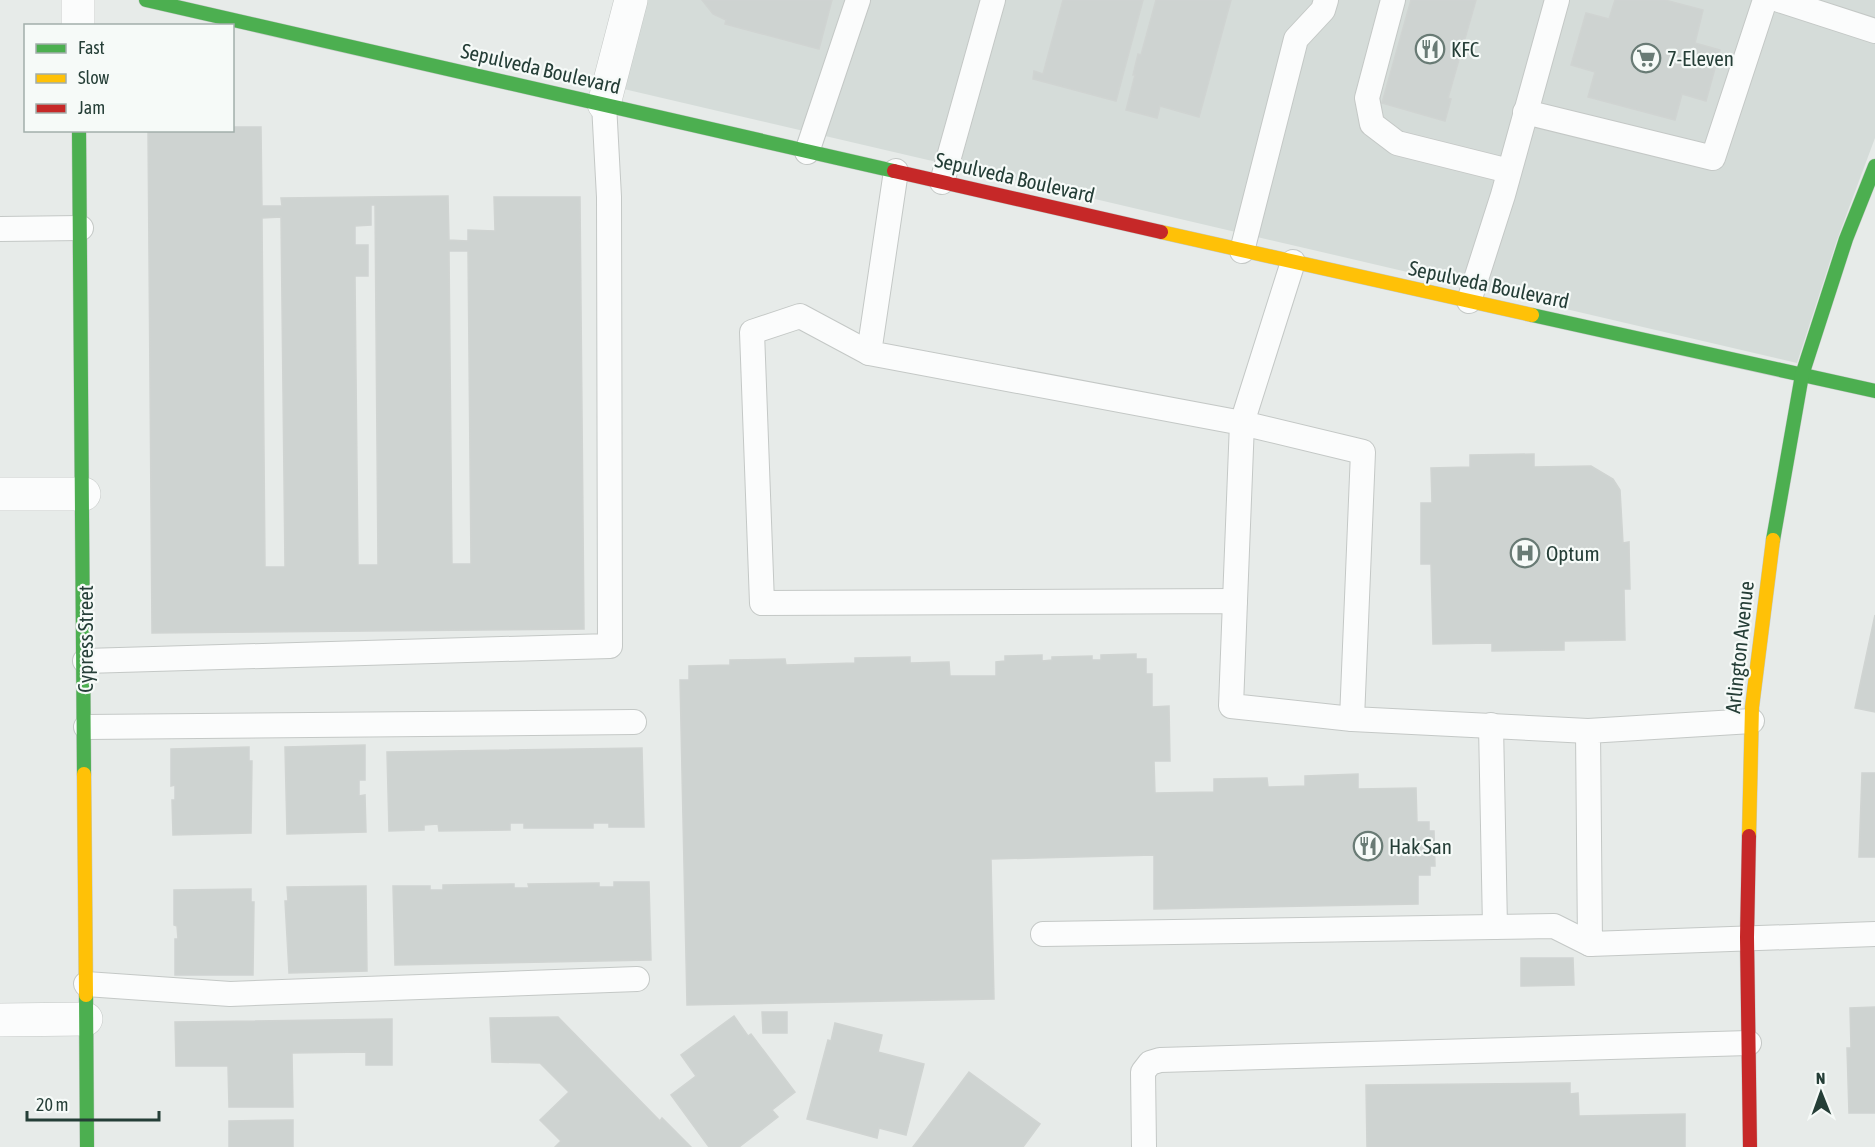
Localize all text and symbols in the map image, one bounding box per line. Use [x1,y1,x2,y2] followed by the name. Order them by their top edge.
[24,24,234,132] legend
[1414,33,1446,65] restaurant icon: KFC
[78,37,105,58] text: Fast
[1451,37,1480,61] place label: KFC
[459,38,623,98] street label: Sepulveda Boulevard
[1630,42,1662,74] supermarket icon: 7-Eleven
[1667,46,1734,70] place label: 7-Eleven
[78,67,109,88] text: Slow
[78,97,105,118] text: Jam
[933,147,1097,207] street label: Sepulveda Boulevard
[1407,255,1571,313] street label: Sepulveda Boulevard
[1509,537,1541,569] hospital icon: Optum
[1546,541,1600,565] place label: Optum
[1720,580,1758,714] street label: Arlington Avenue
[73,585,97,693] street label: Cypress Street
[1352,830,1384,862] restaurant icon: Hak San
[1389,834,1452,858] place label: Hak San
[1791,1063,1851,1123] north arrow
[1816,1069,1826,1087] text: N
[27,1084,159,1122] scale bar
[36,1094,68,1115] text: 20 m

